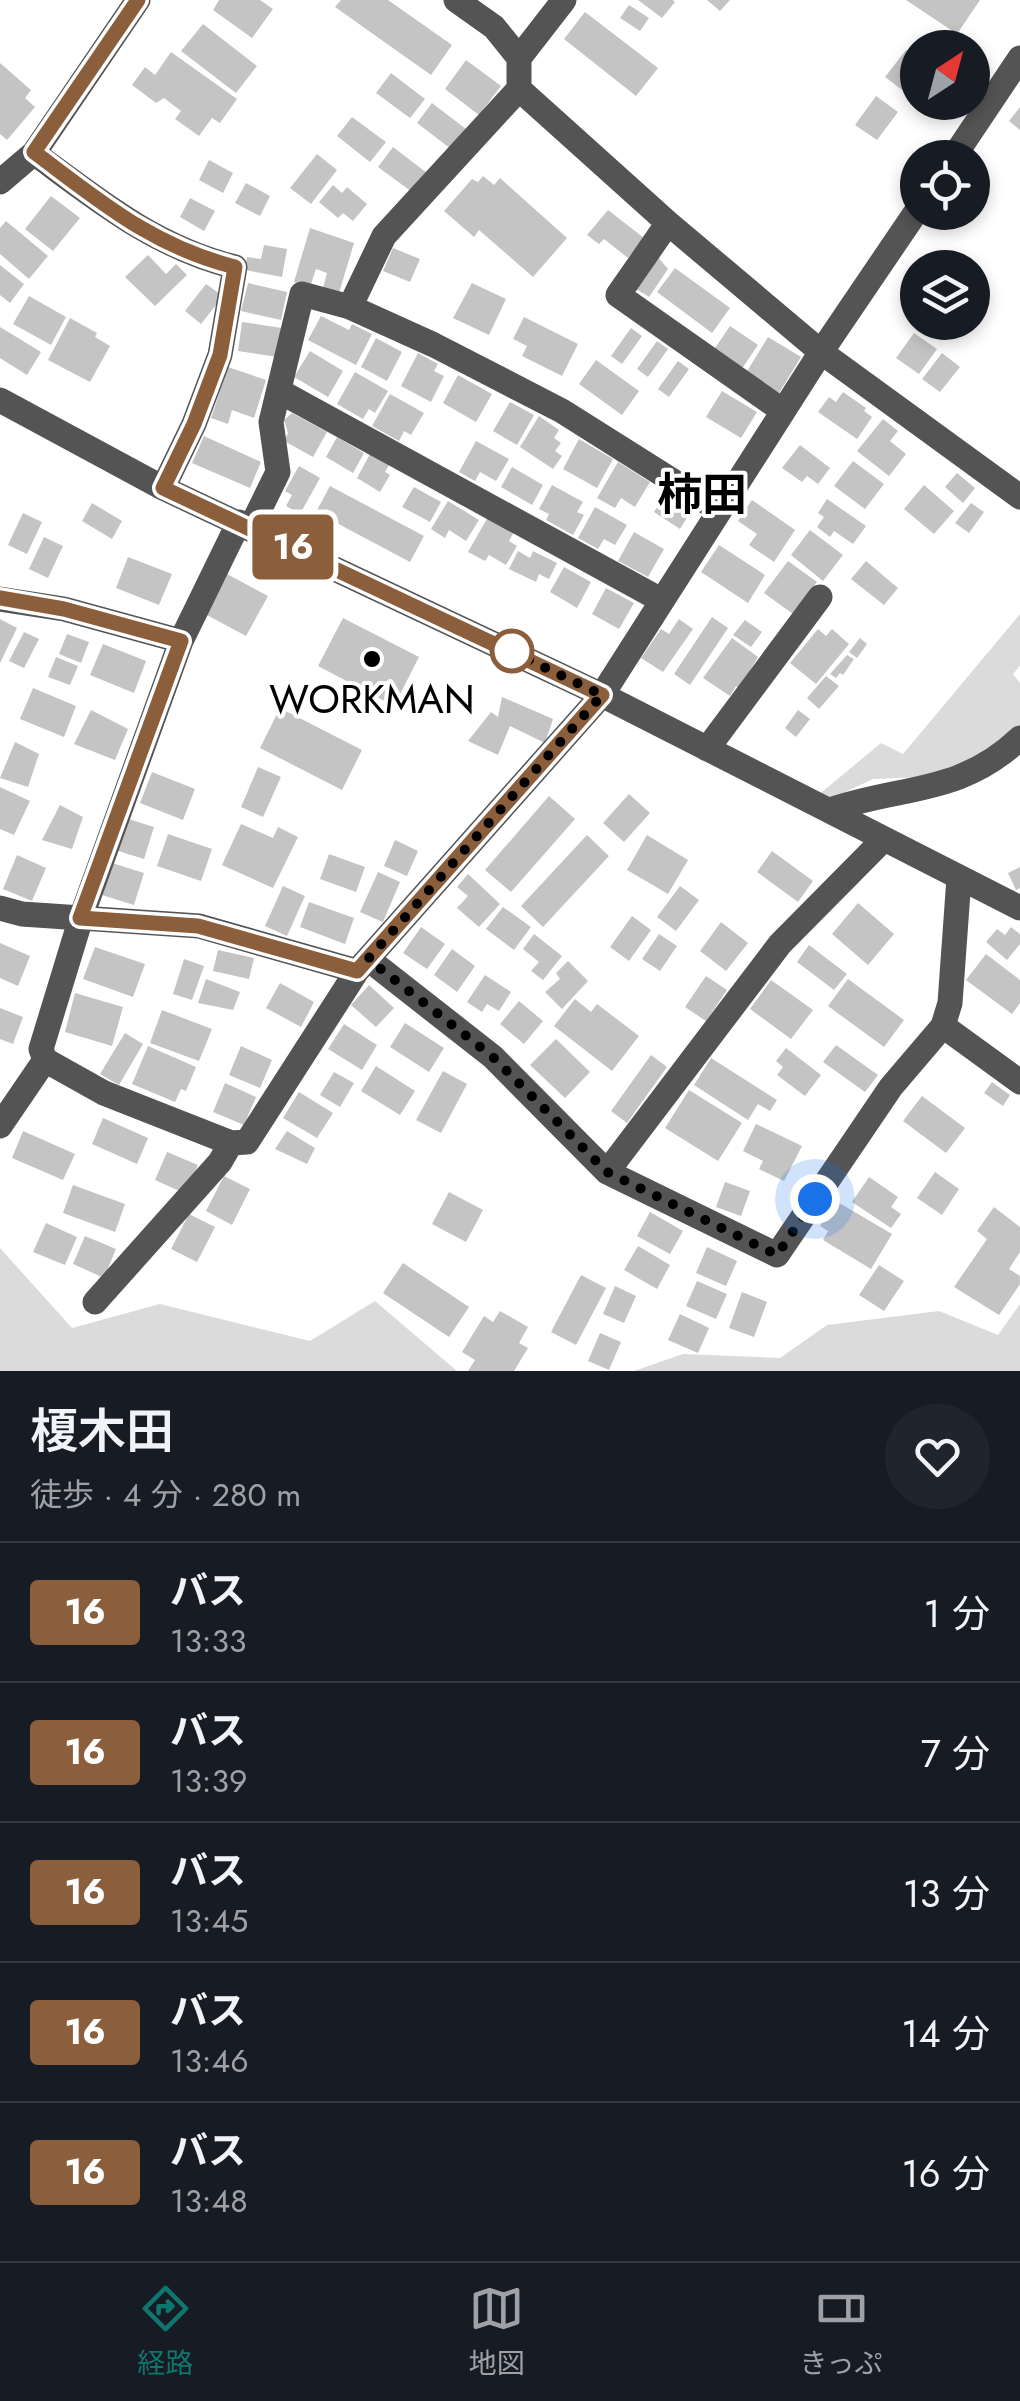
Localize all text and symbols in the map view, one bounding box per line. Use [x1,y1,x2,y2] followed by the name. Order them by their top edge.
[900,30,990,120] north arrow
[900,30,990,340] map controls
[900,140,990,230] button: locate
[900,250,990,340] button: layers
[657,462,747,527] district label: 柿田
[248,514,338,580] line badge: 16
[272,522,314,572] text: 16
[491,630,533,672] unlabelled marker
[361,648,383,670] marker: WORKMAN
[269,670,475,728] place label: WORKMAN
[790,1174,840,1224] your location
[30,1397,174,1466] text: 榎木田
[885,1404,990,1509] button: heart
[30,1472,301,1518] text: 徒歩 · 4 分 · 280 m
[170,1563,246,1618] text: バス
[923,1586,990,1641] text: 1 分
[64,1587,106,1637] text: 16
[170,1618,246,1664] text: 13:33
[170,1703,246,1758] text: バス
[921,1726,990,1781] text: 7 分
[64,1727,106,1777] text: 16
[170,1758,247,1804] text: 13:39
[170,1843,246,1898] text: バス
[903,1866,990,1921] text: 13 分
[64,1867,106,1917] text: 16
[170,1898,248,1944] text: 13:45
[170,1983,246,2038] text: バス
[901,2006,990,2061] text: 14 分
[64,2007,106,2057] text: 16
[170,2038,249,2084] text: 13:46
[170,2123,246,2178] text: バス
[902,2146,990,2201] text: 16 分
[64,2147,106,2197] text: 16
[170,2178,248,2224] text: 13:48
[138,2281,194,2384] tab: 経路
[469,2281,525,2384] tab: 地図
[800,2281,882,2384] tab: きっぷ

